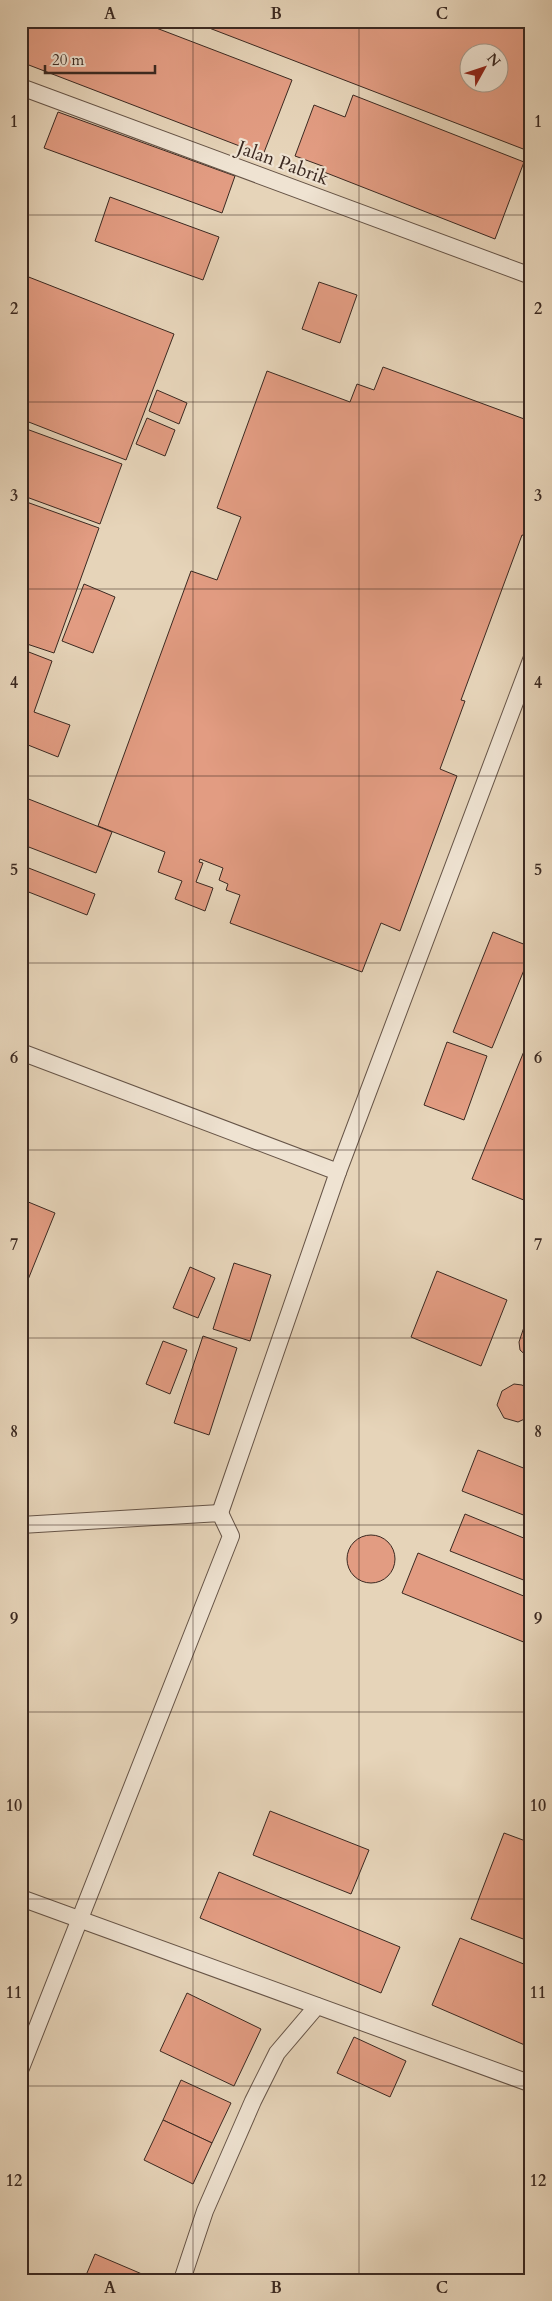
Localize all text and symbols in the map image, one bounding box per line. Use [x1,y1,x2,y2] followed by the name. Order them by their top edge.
[104,3,116,25] text: A
[270,3,282,25] text: B
[436,3,448,25] text: C
[45,42,155,74] scale bar
[460,42,510,92] north arrow
[482,49,505,71] text: N
[52,50,84,70] text: 20 m
[10,111,18,133] text: 1
[534,111,542,133] text: 1
[231,133,333,192] street label: Jalan Pabrik
[10,298,18,320] text: 2
[534,298,542,320] text: 2
[10,485,18,507] text: 3
[534,485,542,507] text: 3
[10,672,18,694] text: 4
[534,672,542,694] text: 4
[10,859,18,881] text: 5
[534,859,542,881] text: 5
[10,1047,18,1069] text: 6
[534,1047,542,1069] text: 6
[10,1234,18,1256] text: 7
[534,1234,542,1256] text: 7
[10,1421,18,1443] text: 8
[534,1421,542,1443] text: 8
[10,1608,18,1630] text: 9
[534,1608,542,1630] text: 9
[6,1795,22,1817] text: 10
[530,1795,546,1817] text: 10
[6,1982,22,2004] text: 11
[530,1982,546,2004] text: 11
[6,2170,22,2192] text: 12
[530,2170,546,2192] text: 12
[104,2277,116,2299] text: A
[270,2277,282,2299] text: B
[436,2277,448,2299] text: C

